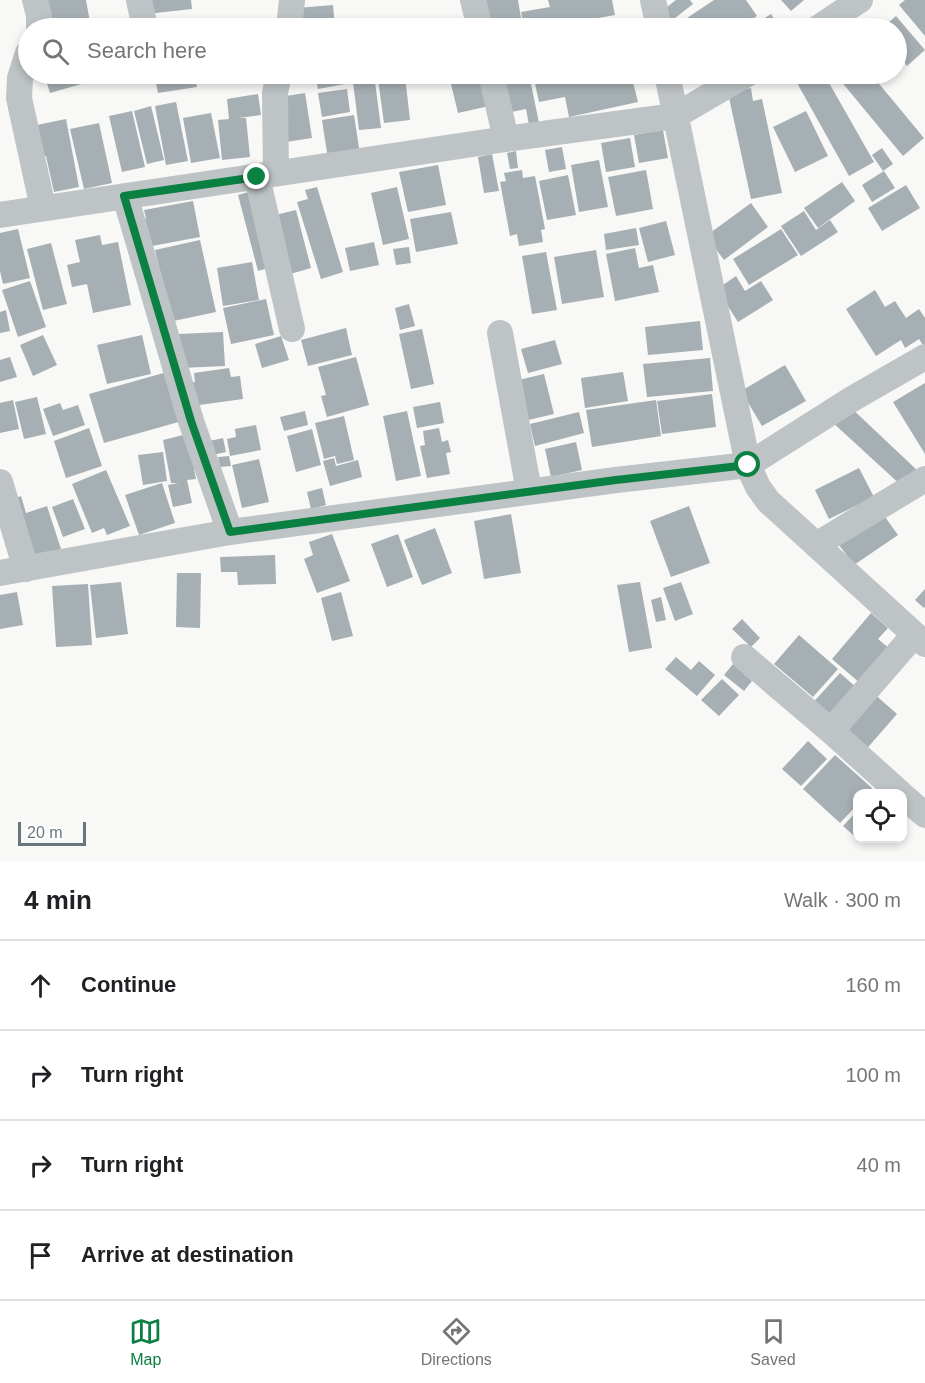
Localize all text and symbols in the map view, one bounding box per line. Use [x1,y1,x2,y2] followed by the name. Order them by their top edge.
[18,18,907,84] search box
[39,35,72,68] icon: search
[87,38,207,63] text: Search here
[243,163,269,189] route end
[734,451,760,477] route start
[853,789,907,843] map controls
[853,789,907,843] button: locate
[18,819,86,846] scale bar
[27,824,63,841] text: 20 m
[24,885,92,915] text: 4 min
[784,889,901,911] text: Walk · 300 m
[24,969,57,1002] icon: ahead
[81,972,176,997] text: Continue
[845,974,901,996] text: 160 m
[24,1059,57,1092] icon: right
[81,1062,183,1087] text: Turn right
[845,1064,901,1086] text: 100 m
[24,1149,57,1182] icon: right
[81,1152,183,1177] text: Turn right
[857,1154,901,1176] text: 40 m
[24,1239,57,1272] icon: arrive
[81,1242,294,1267] text: Arrive at destination
[129,1315,162,1369] tab: Map
[421,1315,492,1369] tab: Directions
[750,1315,796,1369] tab: Saved

